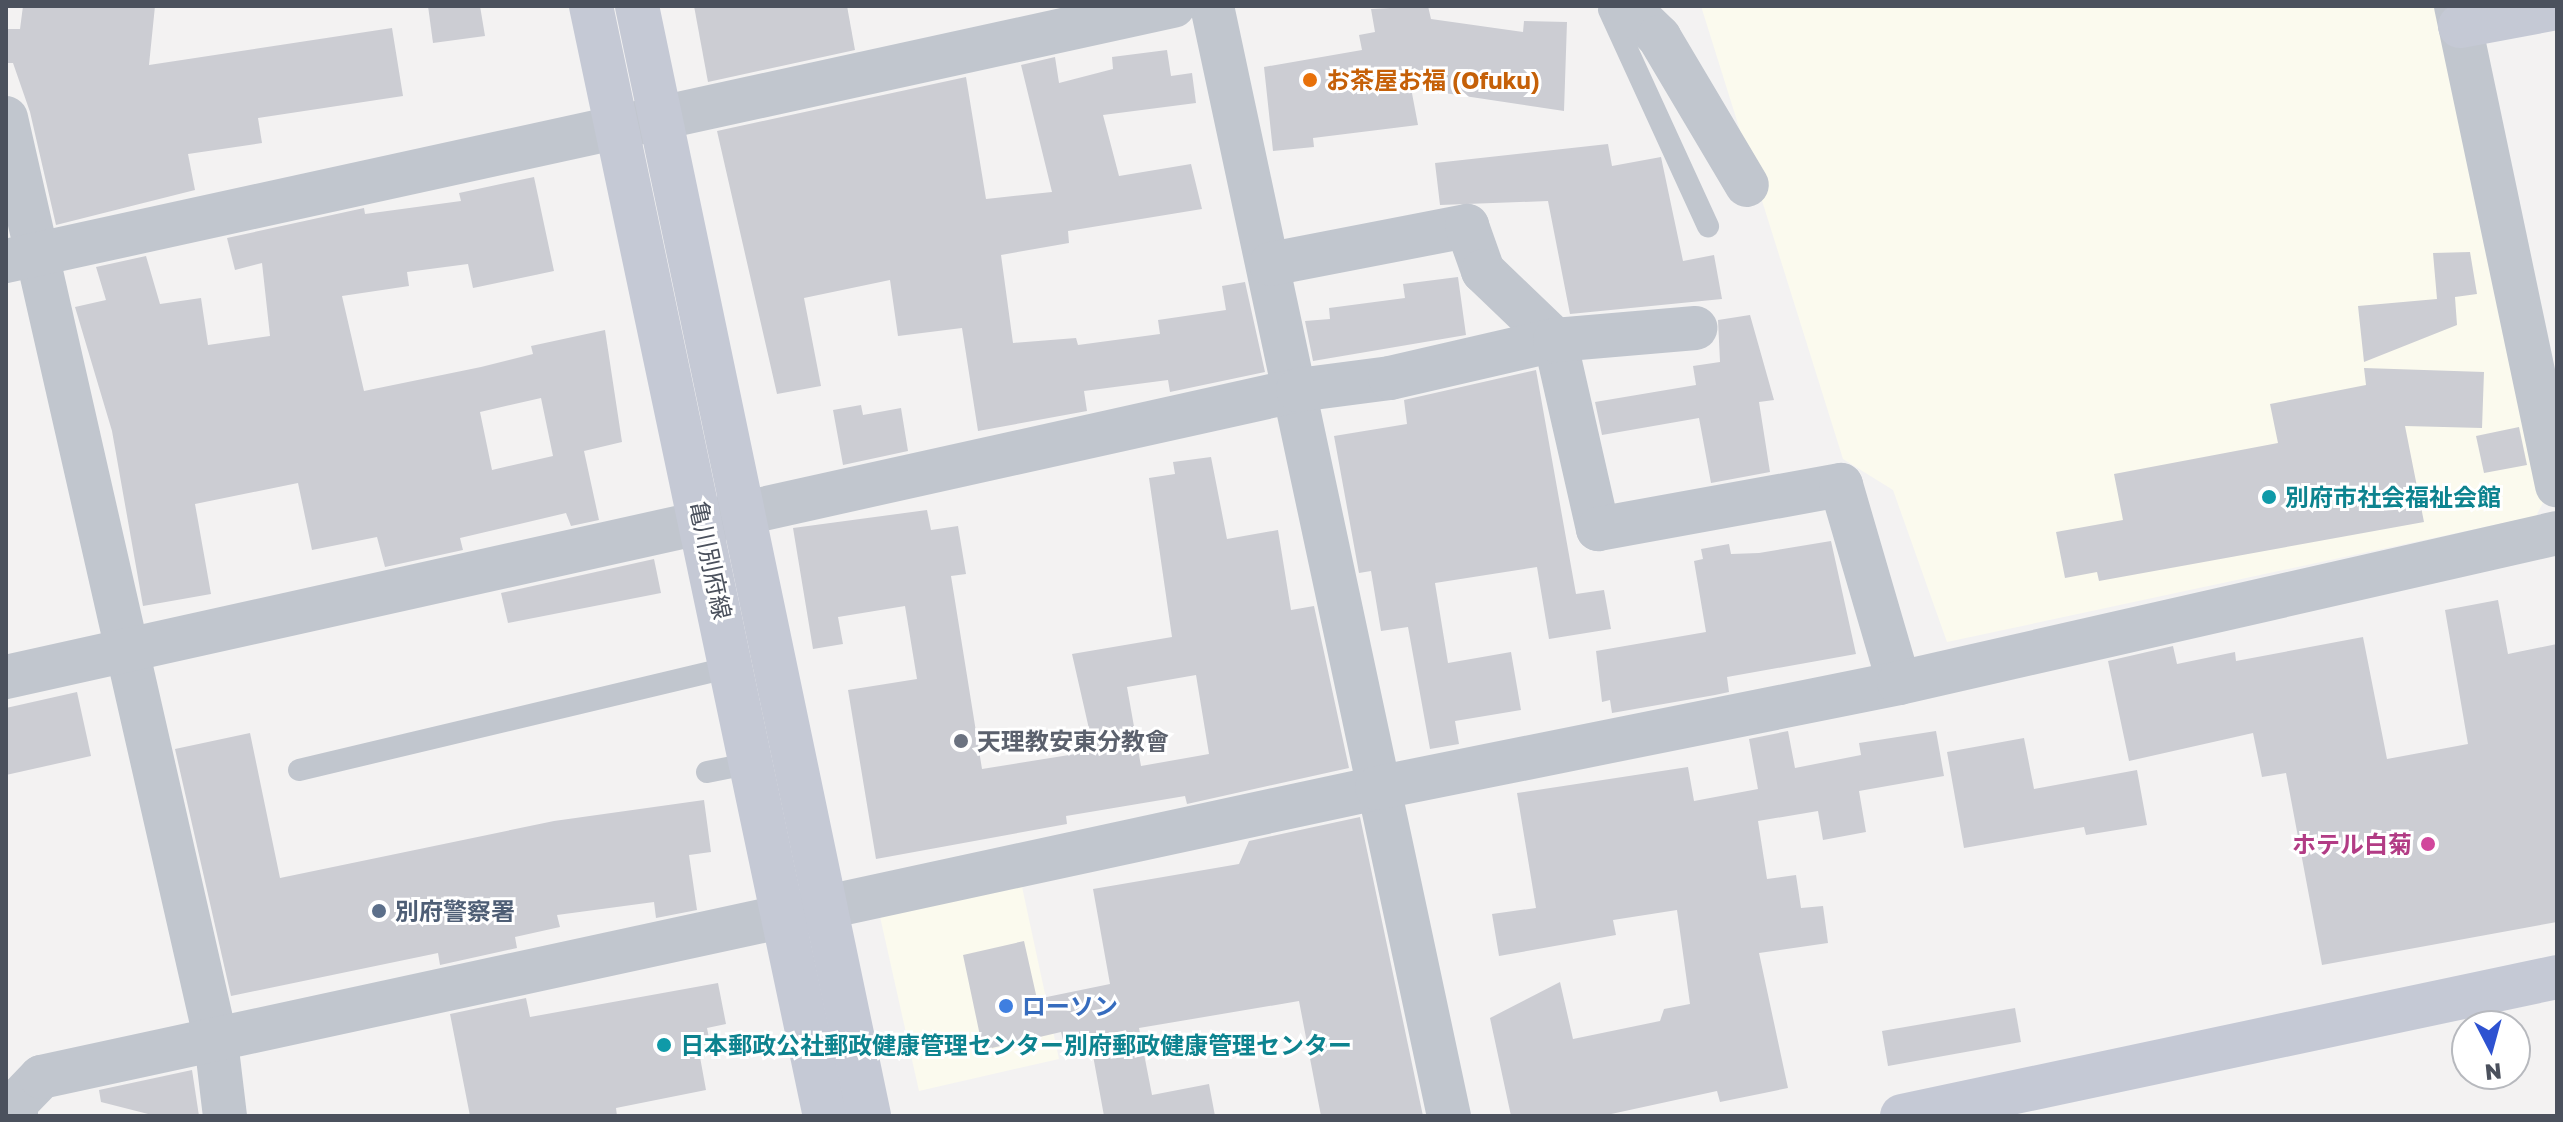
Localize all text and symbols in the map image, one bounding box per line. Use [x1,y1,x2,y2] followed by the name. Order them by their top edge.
[1326,66,1540,94] place label: お茶屋お福 (Ofuku)
[1301,71,1319,89] marker: お茶屋お福 (Ofuku)
[2285,483,2501,511] place label: 別府市社会福祉会館
[2260,488,2278,506] marker: 別府市社会福祉会館
[684,498,738,622] street label: 亀川別府線
[977,727,1169,755] place label: 天理教安東分教會
[952,732,970,750] marker: 天理教安東分教會
[2292,830,2412,858] place label: ホテル白菊
[2419,835,2437,853] marker: ホテル白菊
[395,897,515,925] place label: 別府警察署
[370,902,388,920] marker: 別府警察署
[1022,992,1118,1020] place label: ローソン
[997,997,1015,1015] marker: ローソン
[2451,1010,2531,1090] north arrow
[680,1031,1352,1059] place label: 日本郵政公社郵政健康管理センター別府郵政健康管理センター
[655,1036,673,1054] marker: 日本郵政公社郵政健康管理センター別府郵政健康管理センター
[2484,1058,2503,1087] text: N

